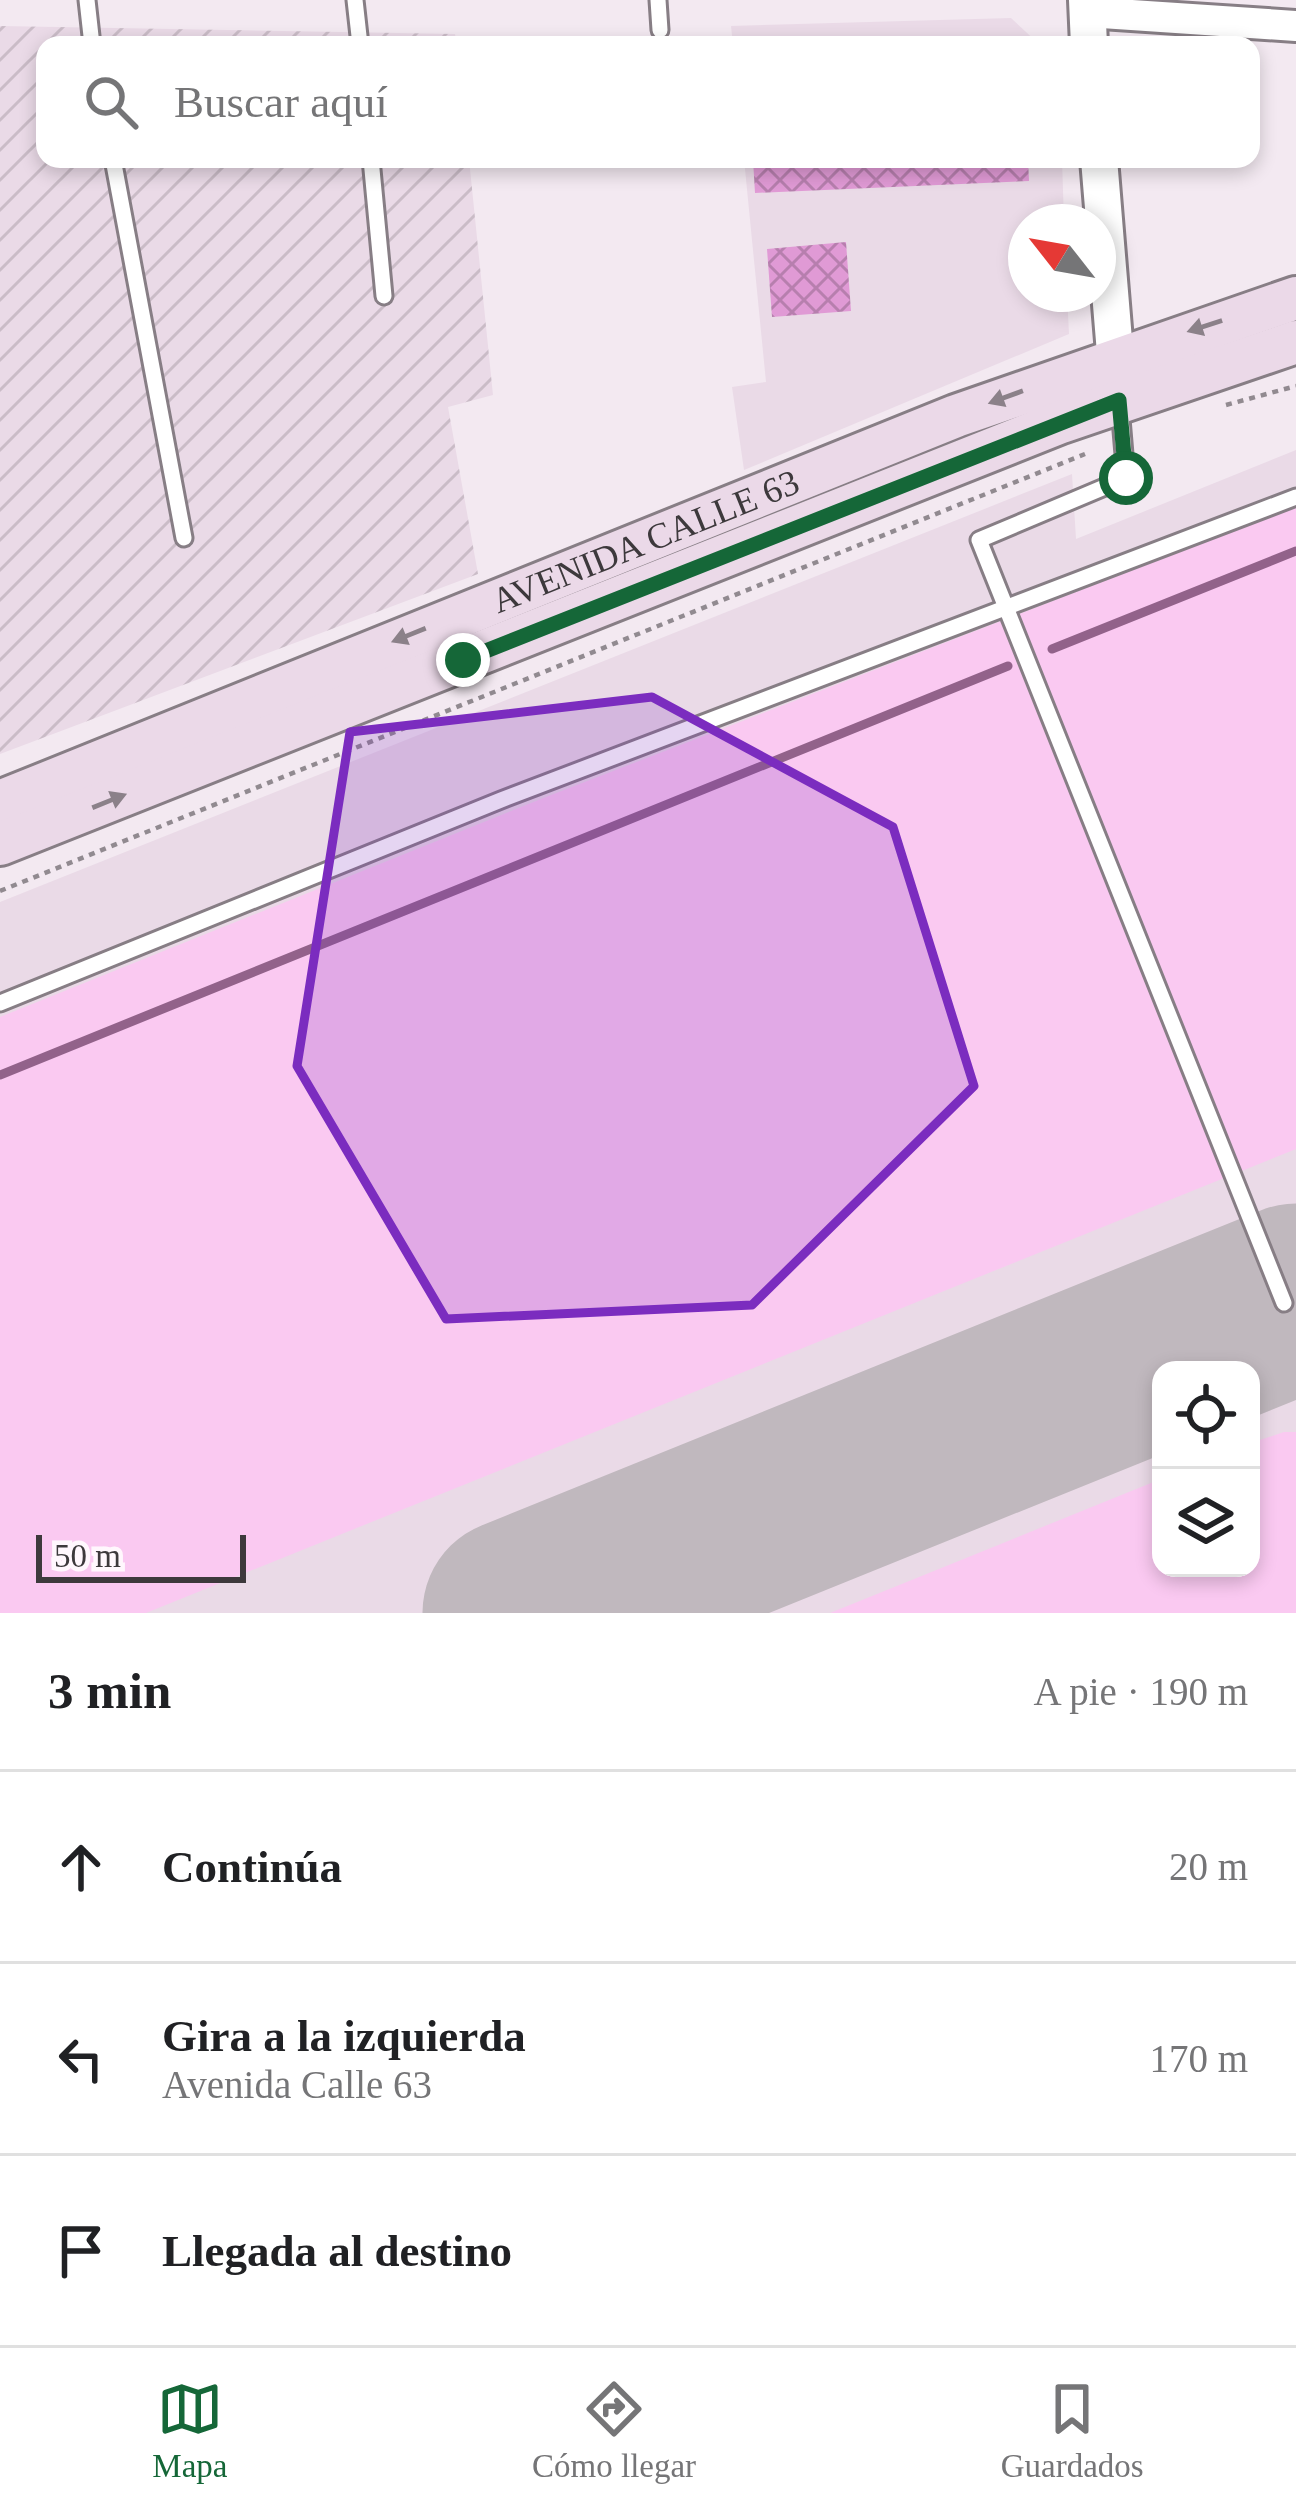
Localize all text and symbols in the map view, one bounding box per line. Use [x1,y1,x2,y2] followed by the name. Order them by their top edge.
[36,36,1260,168] search box
[78,69,144,135] icon: search
[174,77,388,127] text: Buscar aquí
[1008,204,1116,312] north arrow
[1186,318,1223,337] one-way arrow
[987,389,1023,407] one-way arrow
[1099,451,1153,505] route start
[486,462,805,621] street label: AVENIDA CALLE 63
[391,626,427,645] one-way arrow
[436,633,490,687] route end
[91,790,127,809] one-way arrow
[1152,1361,1260,1577] map controls
[1152,1361,1260,1469] button: locate
[1152,1469,1260,1577] button: layers
[36,1529,246,1582] scale bar
[54,1538,121,1574] text: 50 m
[48,1663,171,1719] text: 3 min
[1034,1670,1248,1713] text: A pie · 190 m
[48,1834,114,1900] icon: ahead
[162,1842,342,1892] text: Continúa
[1169,1845,1248,1888] text: 20 m
[162,2011,526,2061] text: Gira a la izquierda
[48,2026,114,2092] icon: left
[1149,2037,1248,2080] text: 170 m
[162,2063,432,2106] text: Avenida Calle 63
[48,2218,114,2284] icon: arrive
[162,2226,512,2276] text: Llegada al destino
[152,2376,227,2485] tab: Mapa
[532,2376,696,2485] tab: Cómo llegar
[1001,2376,1144,2485] tab: Guardados

